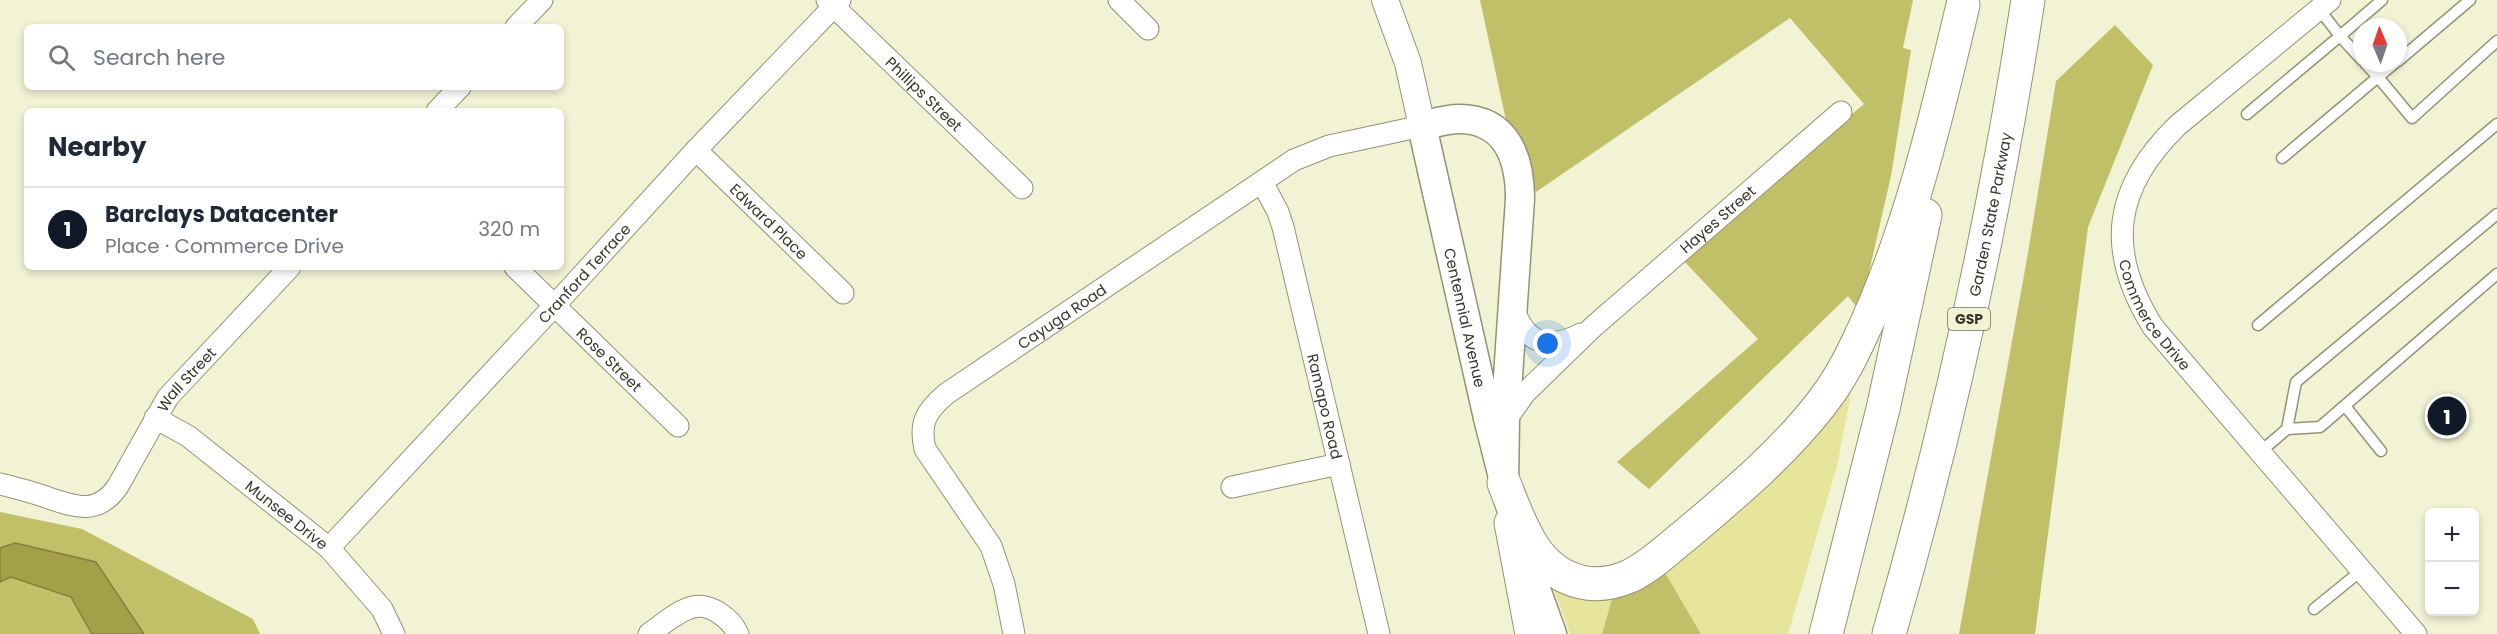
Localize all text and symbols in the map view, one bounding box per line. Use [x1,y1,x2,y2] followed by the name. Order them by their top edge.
[2353,18,2407,72] north arrow
[24,24,564,90] search box
[45,41,78,74] icon: search
[93,42,226,73] text: Search here
[881,52,967,136] street label: Phillips Street
[48,129,146,165] text: Nearby
[1963,130,2016,298] street label: Garden State Parkway
[726,178,813,264] street label: Edward Place
[1675,180,1760,258] street label: Hayes Street
[105,199,338,230] text: Barclays Datacenter
[64,215,71,243] text: 1
[478,215,540,243] text: 320 m
[533,218,635,328] street label: Cranford Terrace
[105,232,344,260] text: Place · Commerce Drive
[1439,246,1491,389] street label: Centennial Avenue
[2114,257,2196,375] street label: Commerce Drive
[1013,279,1110,354] street label: Cayuga Road
[1948,308,1990,330] road number: GSP
[572,322,647,396] street label: Rose Street
[1533,329,1562,358] your location
[152,342,220,415] street label: Wall Street
[1303,351,1348,461] street label: Ramapo Road
[2428,394,2466,438] pin: 1
[241,475,333,554] street label: Munsee Drive
[2425,508,2479,616] map controls
[2425,508,2479,562] button: +
[2425,562,2479,616] button: −

